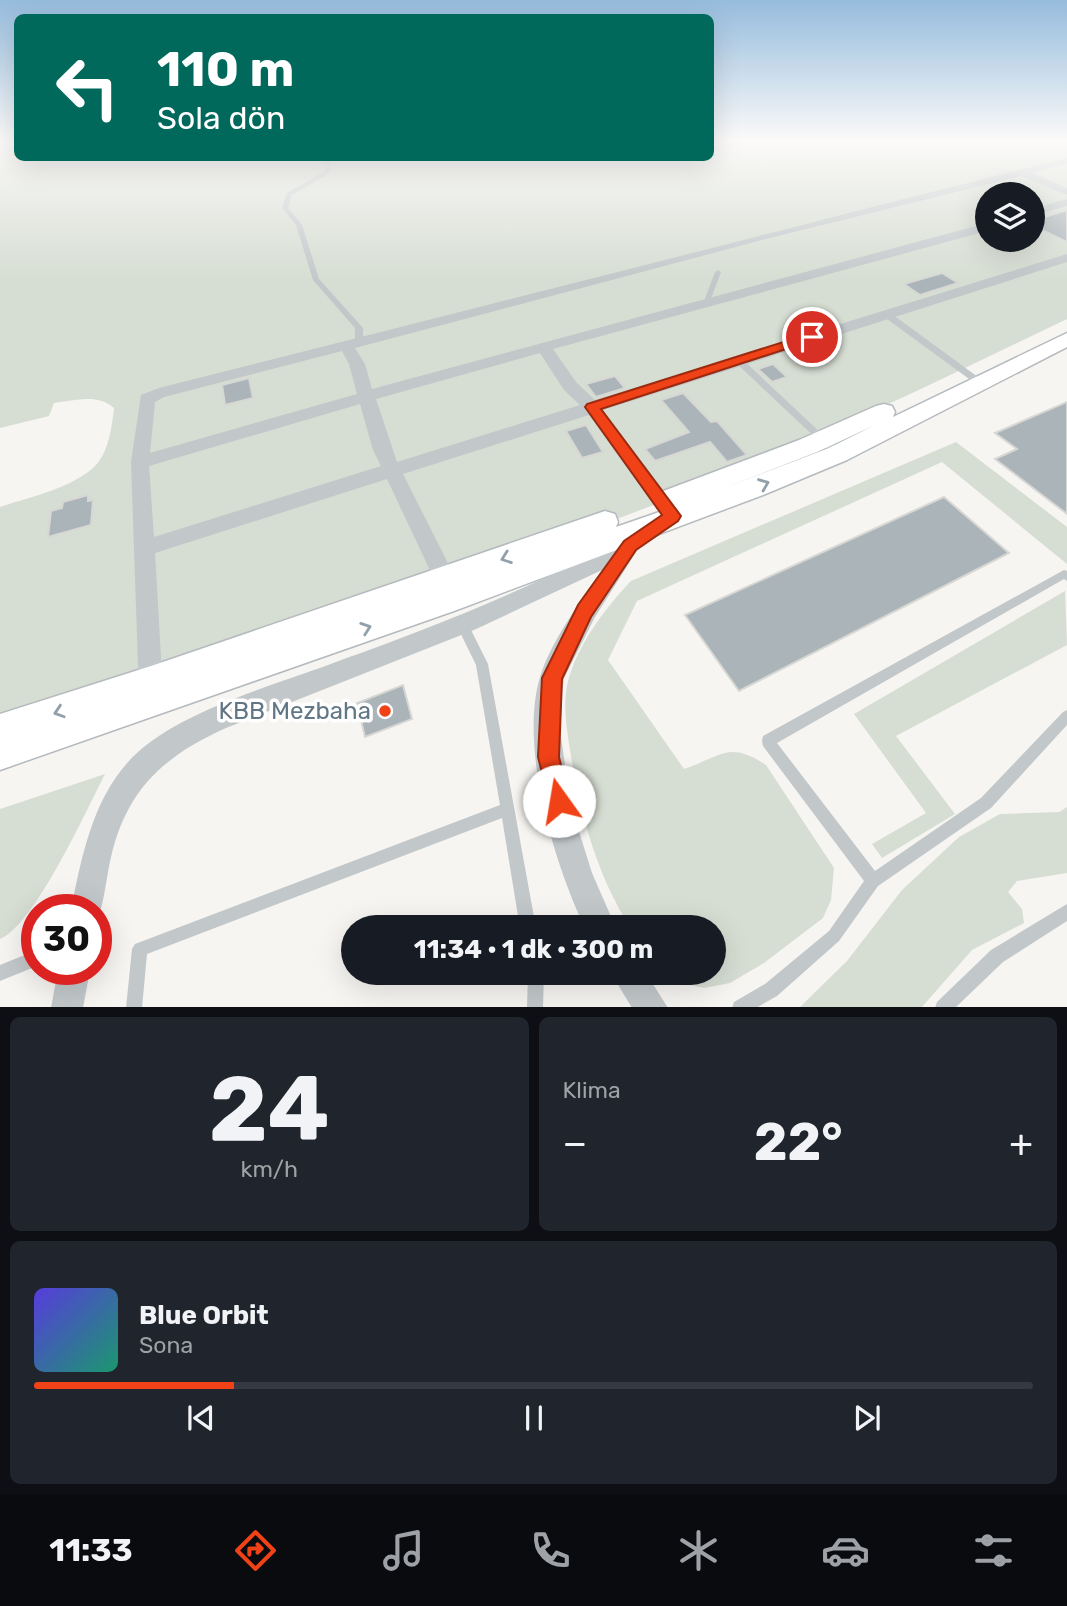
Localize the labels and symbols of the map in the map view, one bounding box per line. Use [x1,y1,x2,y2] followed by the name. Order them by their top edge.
[782,307,842,367] pin
[758,478,770,492] one-way arrow
[500,550,512,564] one-way arrow
[360,622,372,636] one-way arrow
[219,697,371,725] place label: KBB Mezbaha
[377,703,393,719] marker: KBB Mezbaha
[53,704,66,718] one-way arrow
[522,764,596,838] position arrow
[21,894,112,985] speed limit sign: 30

